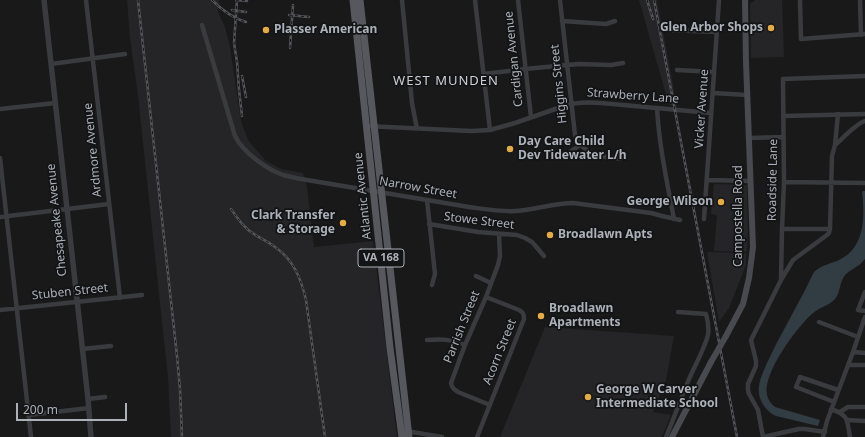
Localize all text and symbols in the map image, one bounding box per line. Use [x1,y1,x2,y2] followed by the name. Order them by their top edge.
[502,10,526,108] street label: Cardigan Avenue
[660,21,763,35] place label: Glen Arbor Shops
[274,23,377,37] place label: Plasser American
[766,23,776,33] marker: Glen Arbor Shops
[261,25,271,35] marker: Plasser American
[548,44,570,124] street label: Higgins Street
[692,69,712,149] street label: Vicker Avenue
[393,73,499,89] district label: WEST MUNDEN
[586,86,680,106] street label: Strawberry Lane
[81,102,105,198] street label: Ardmore Avenue
[518,135,627,163] place label: Day Care Child Dev Tidewater L/h
[765,139,781,221] street label: Roadside Lane
[505,144,515,154] marker: Day Care Child Dev Tidewater L/h
[351,152,375,240] street label: Atlantic Avenue
[44,163,70,277] street label: Chesapeake Avenue
[732,165,746,267] street label: Campostella Road
[378,174,458,202] street label: Narrow Street
[626,195,713,209] place label: George Wilson
[716,197,726,207] marker: George Wilson
[251,209,335,237] place label: Clark Transfer & Storage
[443,210,515,232] street label: Stowe Street
[338,218,348,228] marker: Clark Transfer & Storage
[558,228,652,242] place label: Broadlawn Apts
[545,230,555,240] marker: Broadlawn Apts
[358,249,404,267] road number: VA 168
[31,281,109,303] street label: Stuben Street
[441,289,483,365] street label: Parrish Street
[549,302,621,330] place label: Broadlawn Apartments
[536,311,546,321] marker: Broadlawn Apartments
[480,317,520,387] street label: Acorn Street
[596,383,718,411] place label: George W Carver Intermediate School
[583,392,593,402] marker: George W Carver Intermediate School
[18,395,129,421] scale bar
[23,401,58,418] text: 200 m

